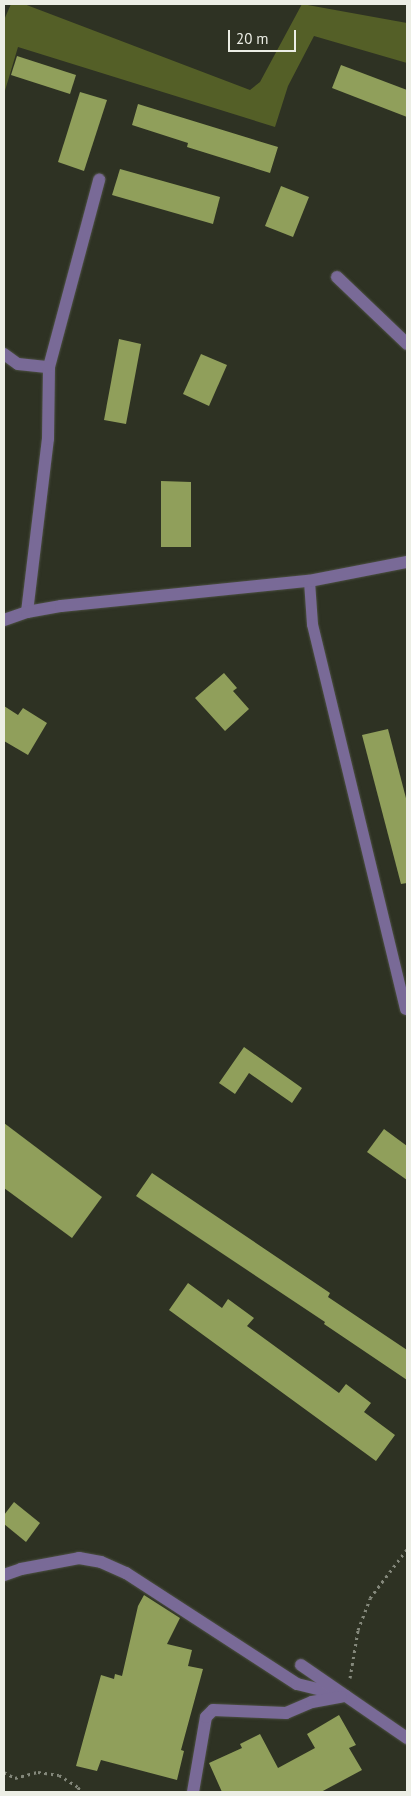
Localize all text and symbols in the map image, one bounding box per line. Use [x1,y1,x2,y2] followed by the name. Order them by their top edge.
[231,20,298,52] scale bar
[236,29,269,48] text: 20 m

